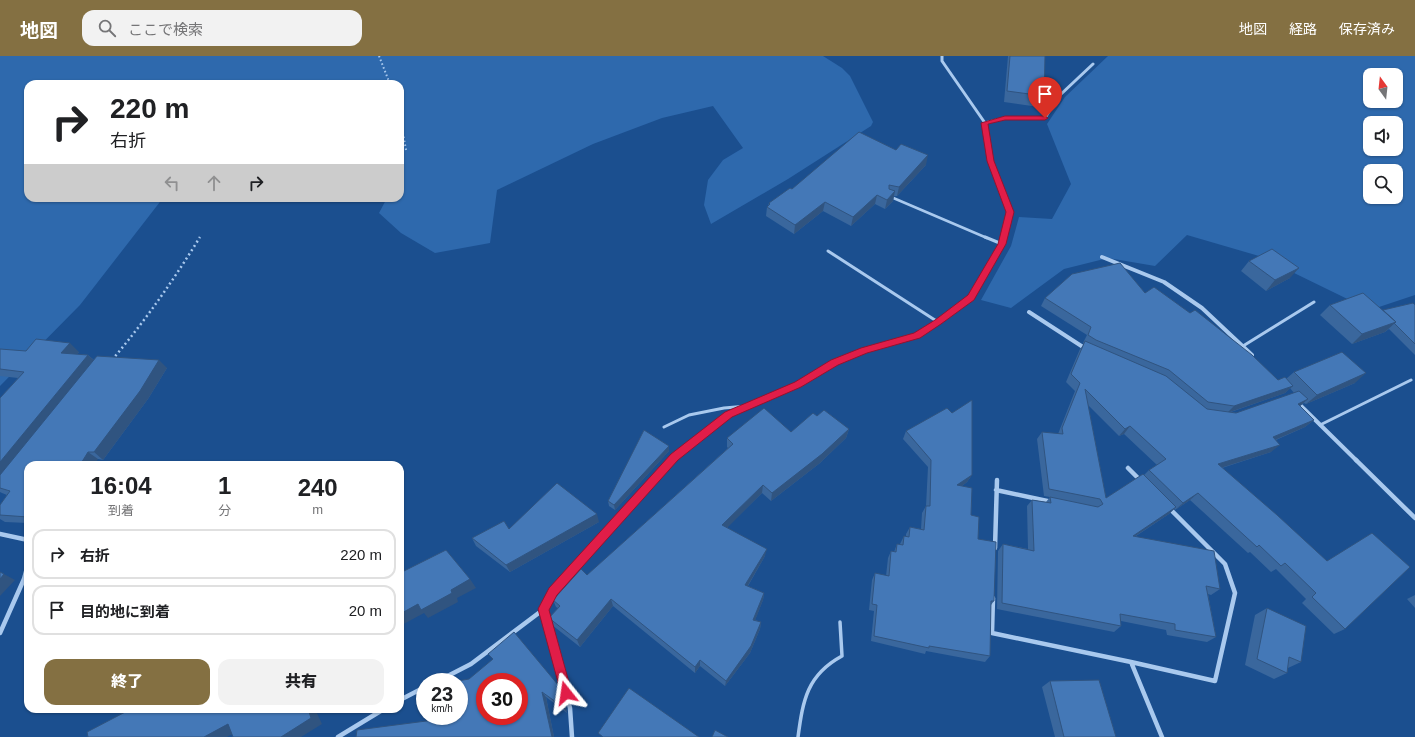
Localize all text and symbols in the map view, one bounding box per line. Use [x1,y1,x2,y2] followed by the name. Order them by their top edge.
[82,10,362,46] search box
[96,17,118,39] icon: search
[20,20,58,41] text: 地図
[128,21,203,38] text: ここで検索
[1239,21,1267,37] text: 地図
[1289,21,1317,37] text: 経路
[1339,21,1395,37] text: 保存済み
[1363,68,1403,108] north arrow
[1363,68,1403,204] map controls
[1028,77,1062,118] pin
[1034,83,1056,105] icon: arrive
[110,93,189,124] text: 220 m
[44,96,96,148] icon: right
[1363,116,1403,156] button: sound
[110,131,146,151] text: 右折
[1363,164,1403,204] button: search
[161,172,183,194] icon: left
[203,172,225,194] icon: ahead
[245,172,267,194] icon: right
[90,472,152,499] text: 16:04
[218,472,231,499] text: 1
[298,474,338,501] text: 240
[312,502,323,517] text: m
[108,503,134,518] text: 到着
[218,503,231,518] text: 分
[46,543,68,565] icon: right
[340,546,382,563] text: 220 m
[80,547,110,564] text: 右折
[46,599,68,621] icon: arrive
[349,602,382,619] text: 20 m
[80,603,170,620] text: 目的地に到着
[44,659,210,705] button: 終了
[218,659,384,705] button: 共有
[545,672,587,714] position arrow
[476,673,528,725] speed limit sign: 30
[431,683,453,705] text: 23
[431,703,453,714] text: km/h

